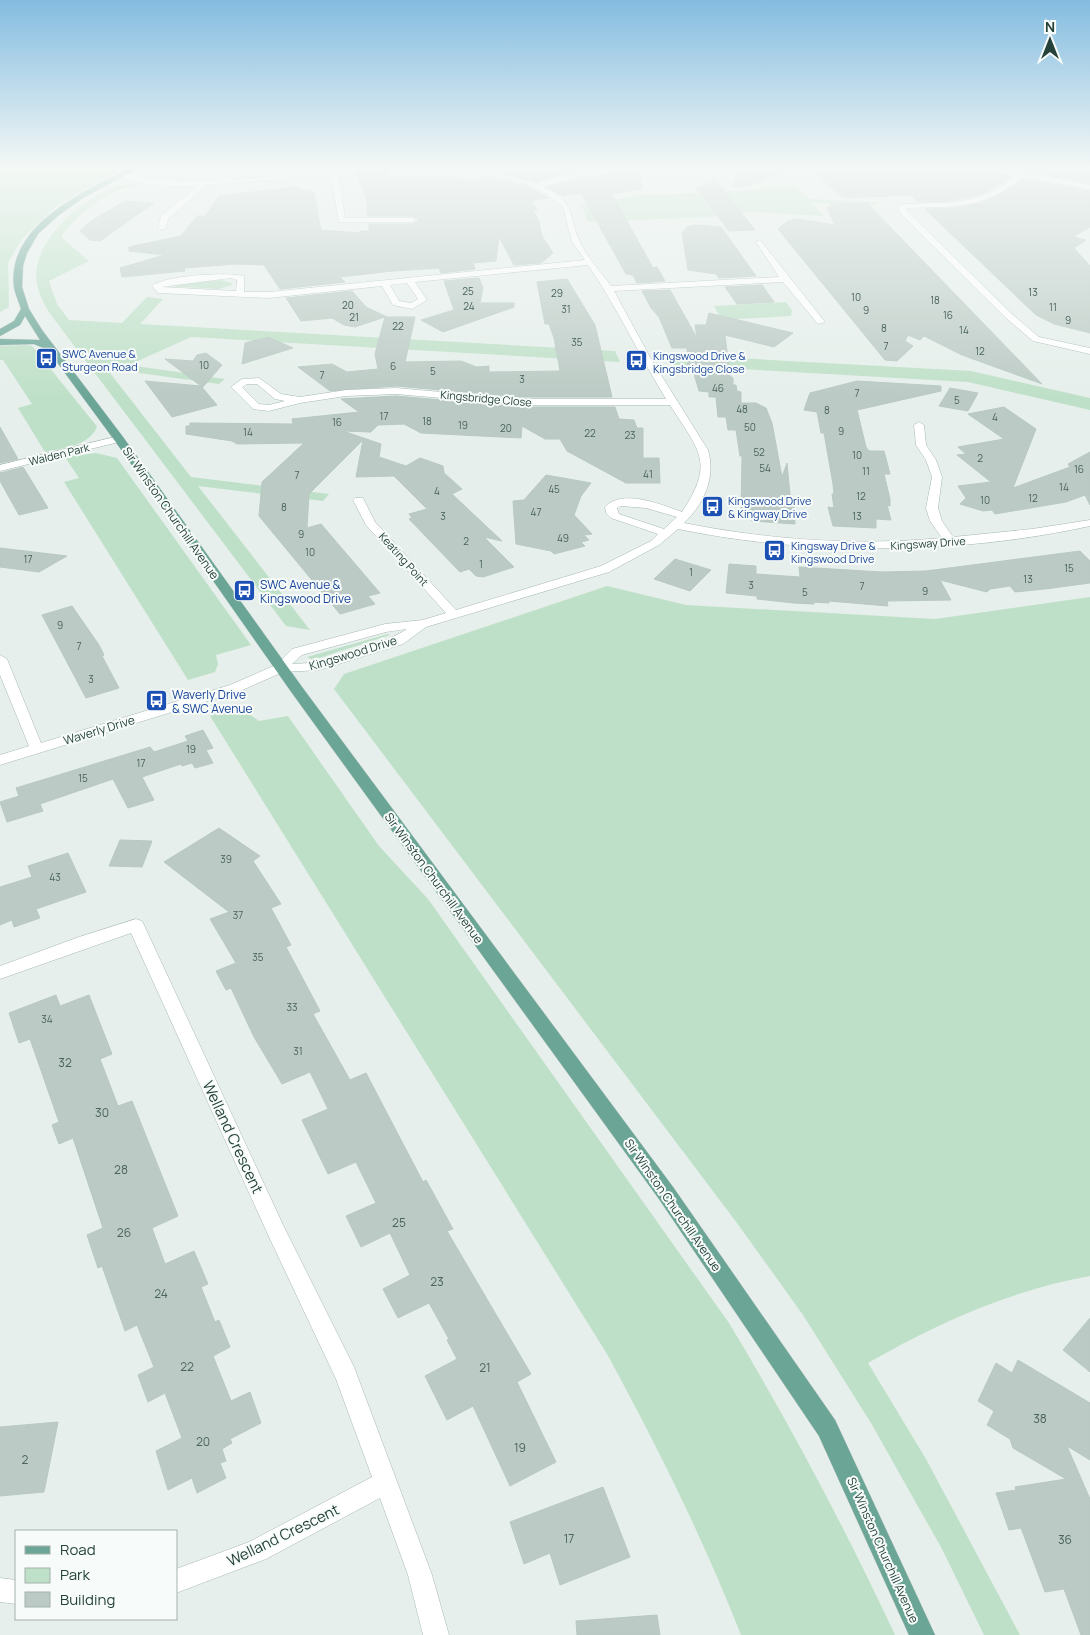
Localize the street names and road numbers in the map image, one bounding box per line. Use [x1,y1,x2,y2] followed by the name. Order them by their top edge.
[440,387,533,410] street label: Kingsbridge Close
[27,439,91,469] street label: Walden Park
[119,443,223,583] street label: Sir Winston Churchill Avenue
[376,529,432,589] street label: Keating Point
[890,533,967,553] street label: Kingsway Drive
[307,632,399,674] street label: Kingswood Drive
[61,711,137,749] street label: Waverly Drive
[381,809,487,947] street label: Sir Winston Churchill Avenue
[198,1077,268,1197] street label: Welland Crescent
[621,1135,725,1275] street label: Sir Winston Churchill Avenue
[843,1474,923,1626] street label: Sir Winston Churchill Avenue
[224,1499,342,1571] street label: Welland Crescent

